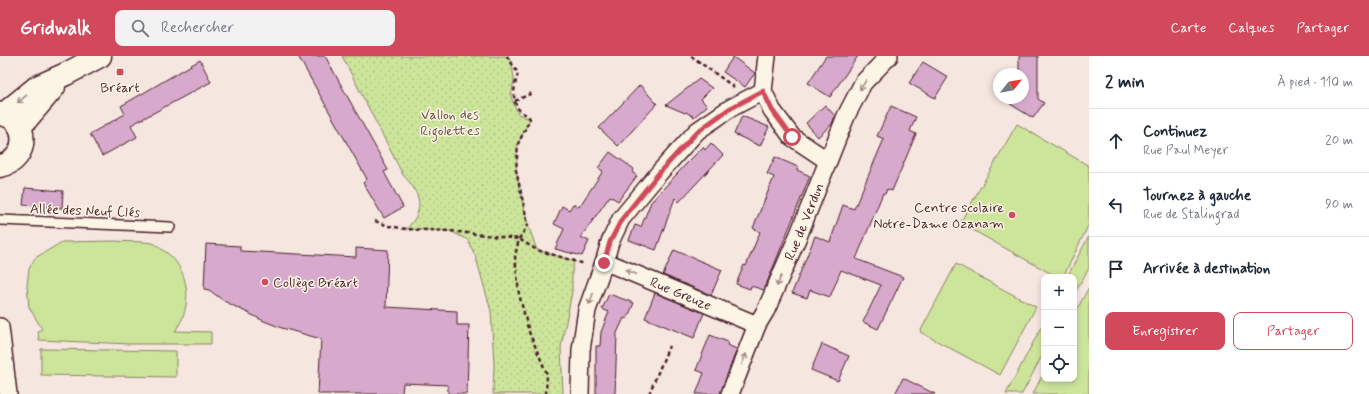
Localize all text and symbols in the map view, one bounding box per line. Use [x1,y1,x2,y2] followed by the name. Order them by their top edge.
[115,10,395,46] search box
[20,16,91,41] text: Gridwalk
[129,17,151,39] icon: search
[161,18,234,38] text: Rechercher
[1170,19,1206,37] text: Carte
[1228,19,1274,37] text: Calques
[1296,19,1349,37] text: Partager
[115,67,125,77] marker: Bréart
[993,68,1029,104] north arrow
[1105,71,1145,93] text: 2 min
[1277,74,1353,91] text: À pied · 110 m
[100,79,140,97] place label: Bréart
[859,79,867,90] one-way arrow
[17,95,28,104] one-way arrow
[420,106,480,142] park label: Vallon des Rigolettes
[1143,122,1207,142] text: Continuez
[783,128,801,146] route start
[1105,130,1127,152] icon: ahead
[1325,132,1353,149] text: 20 m
[1143,142,1228,159] text: Rue Paul Meyer
[781,180,829,263] street label: Rue de Verdun
[1143,186,1251,206] text: Tournez à gauche
[1105,194,1127,216] icon: left
[1325,196,1353,213] text: 90 m
[873,199,1004,233] place label: Centre scolaire Notre-Dame Ozanam
[29,200,140,222] street label: Allée des Neuf Clés
[1143,206,1240,223] text: Rue de Stalingrad
[1007,210,1017,220] marker: Centre scolaire Notre-Dame Ozanam
[595,254,613,272] route end
[1105,258,1127,280] icon: arrive
[1143,259,1270,279] text: Arrivée à destination
[625,268,637,275] one-way arrow
[647,273,714,315] street label: Rue Greuze
[273,274,358,292] place label: Collège Bréart
[1041,274,1077,382] map controls
[1041,274,1077,310] button: +
[775,275,782,287] one-way arrow
[260,277,270,287] marker: Collège Bréart
[586,293,594,305] one-way arrow
[1041,310,1077,346] button: −
[1105,312,1225,350] button: Enregistrer
[1233,312,1353,350] button: Partager
[1041,346,1077,382] button: locate
[740,354,748,366] one-way arrow

